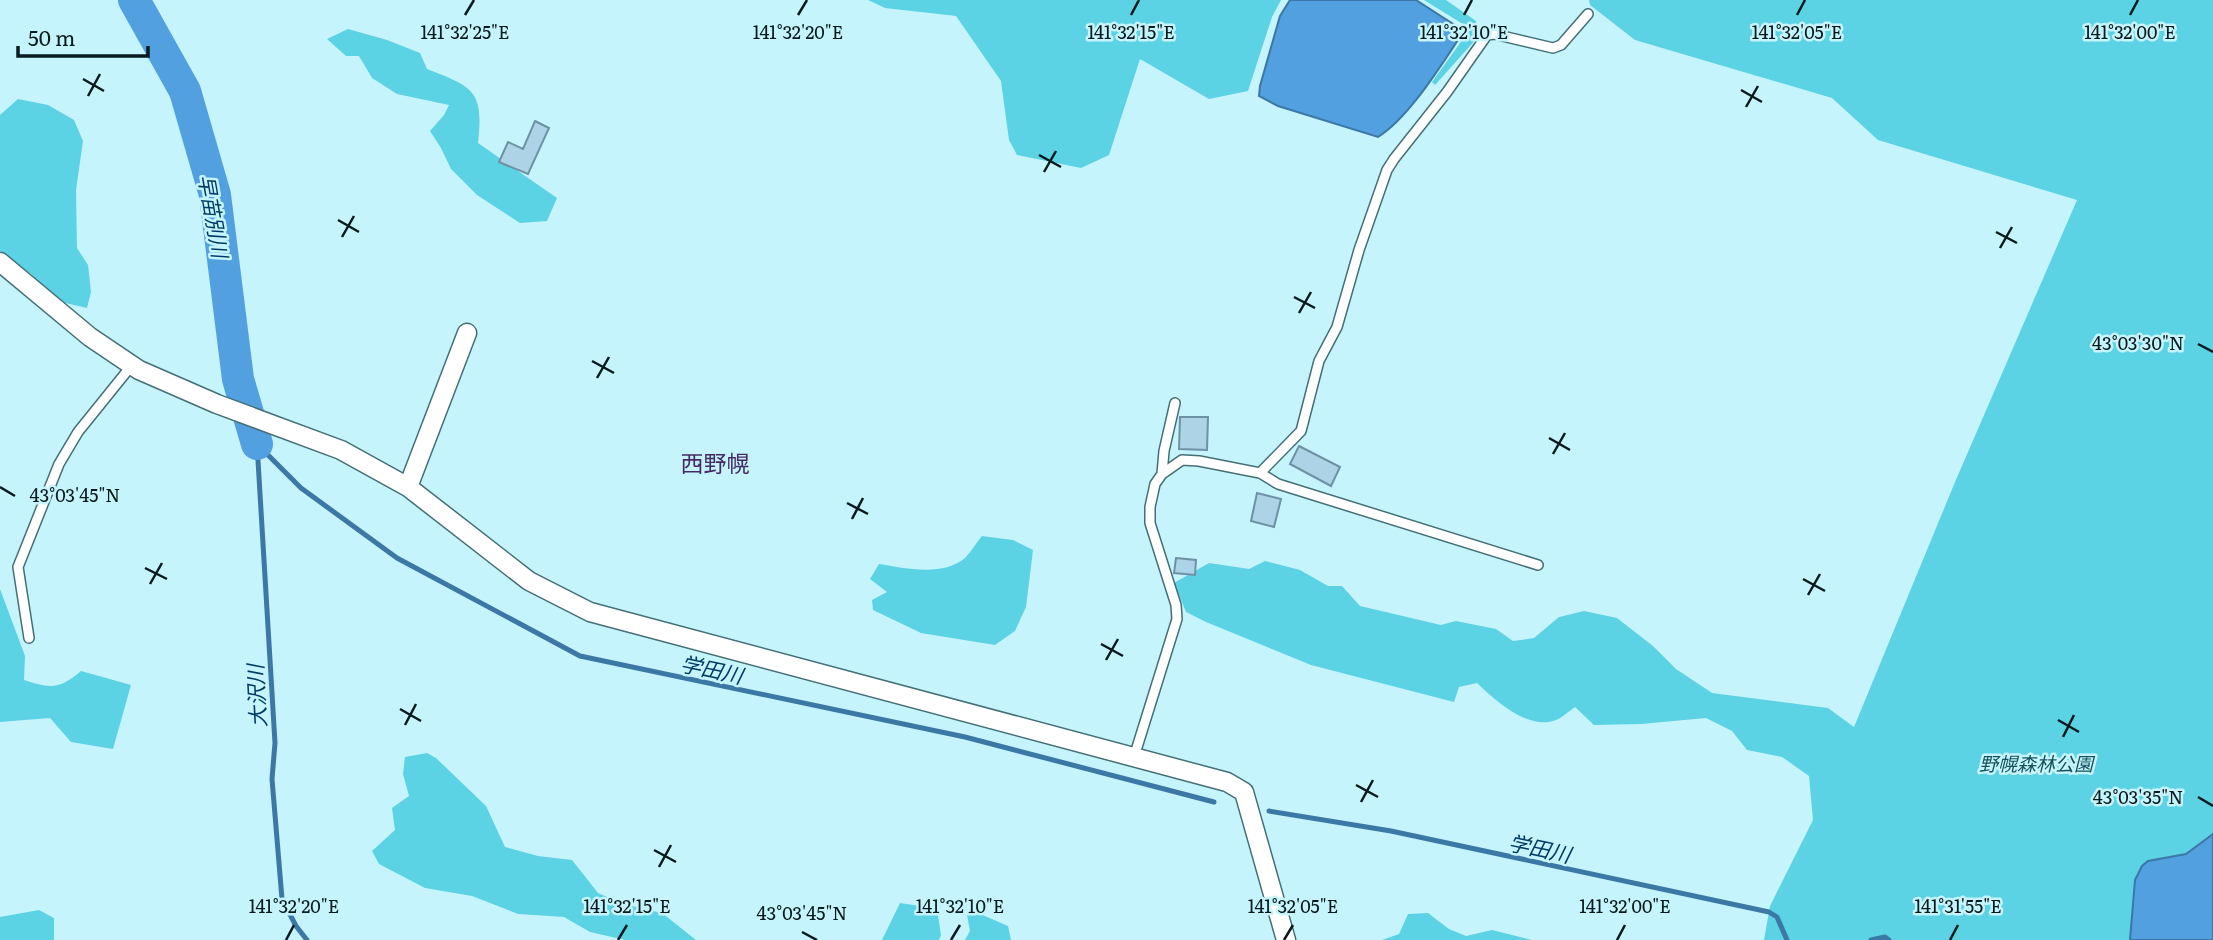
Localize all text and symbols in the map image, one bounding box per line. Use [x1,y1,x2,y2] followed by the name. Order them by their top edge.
[18,14,147,58] scale bar
[420,18,510,45] text: 141°32'25"E
[753,18,843,45] text: 141°32'20"E
[1087,18,1175,45] text: 141°32'15"E
[1420,18,1508,45] text: 141°32'10"E
[1752,18,1842,45] text: 141°32'05"E
[2084,18,2176,45] text: 141°32'00"E
[28,21,75,52] text: 50 m
[192,172,238,262] water label: 早苗別川
[2092,329,2184,356] text: 43°03'30"N
[681,445,750,479] district label: 西野幌
[30,481,120,508] text: 43°03'45"N
[678,646,748,690] water label: 学田川
[238,662,272,728] water label: 大沢川
[1979,749,2096,777] park label: 野幌森林公園
[2093,783,2183,810] text: 43°03'35"N
[1506,825,1576,869] water label: 学田川
[249,892,339,919] text: 141°32'20"E
[583,892,671,919] text: 141°32'15"E
[916,892,1004,919] text: 141°32'10"E
[1248,892,1338,919] text: 141°32'05"E
[1579,892,1671,919] text: 141°32'00"E
[1914,892,2002,919] text: 141°31'55"E
[757,899,847,926] text: 43°03'45"N

